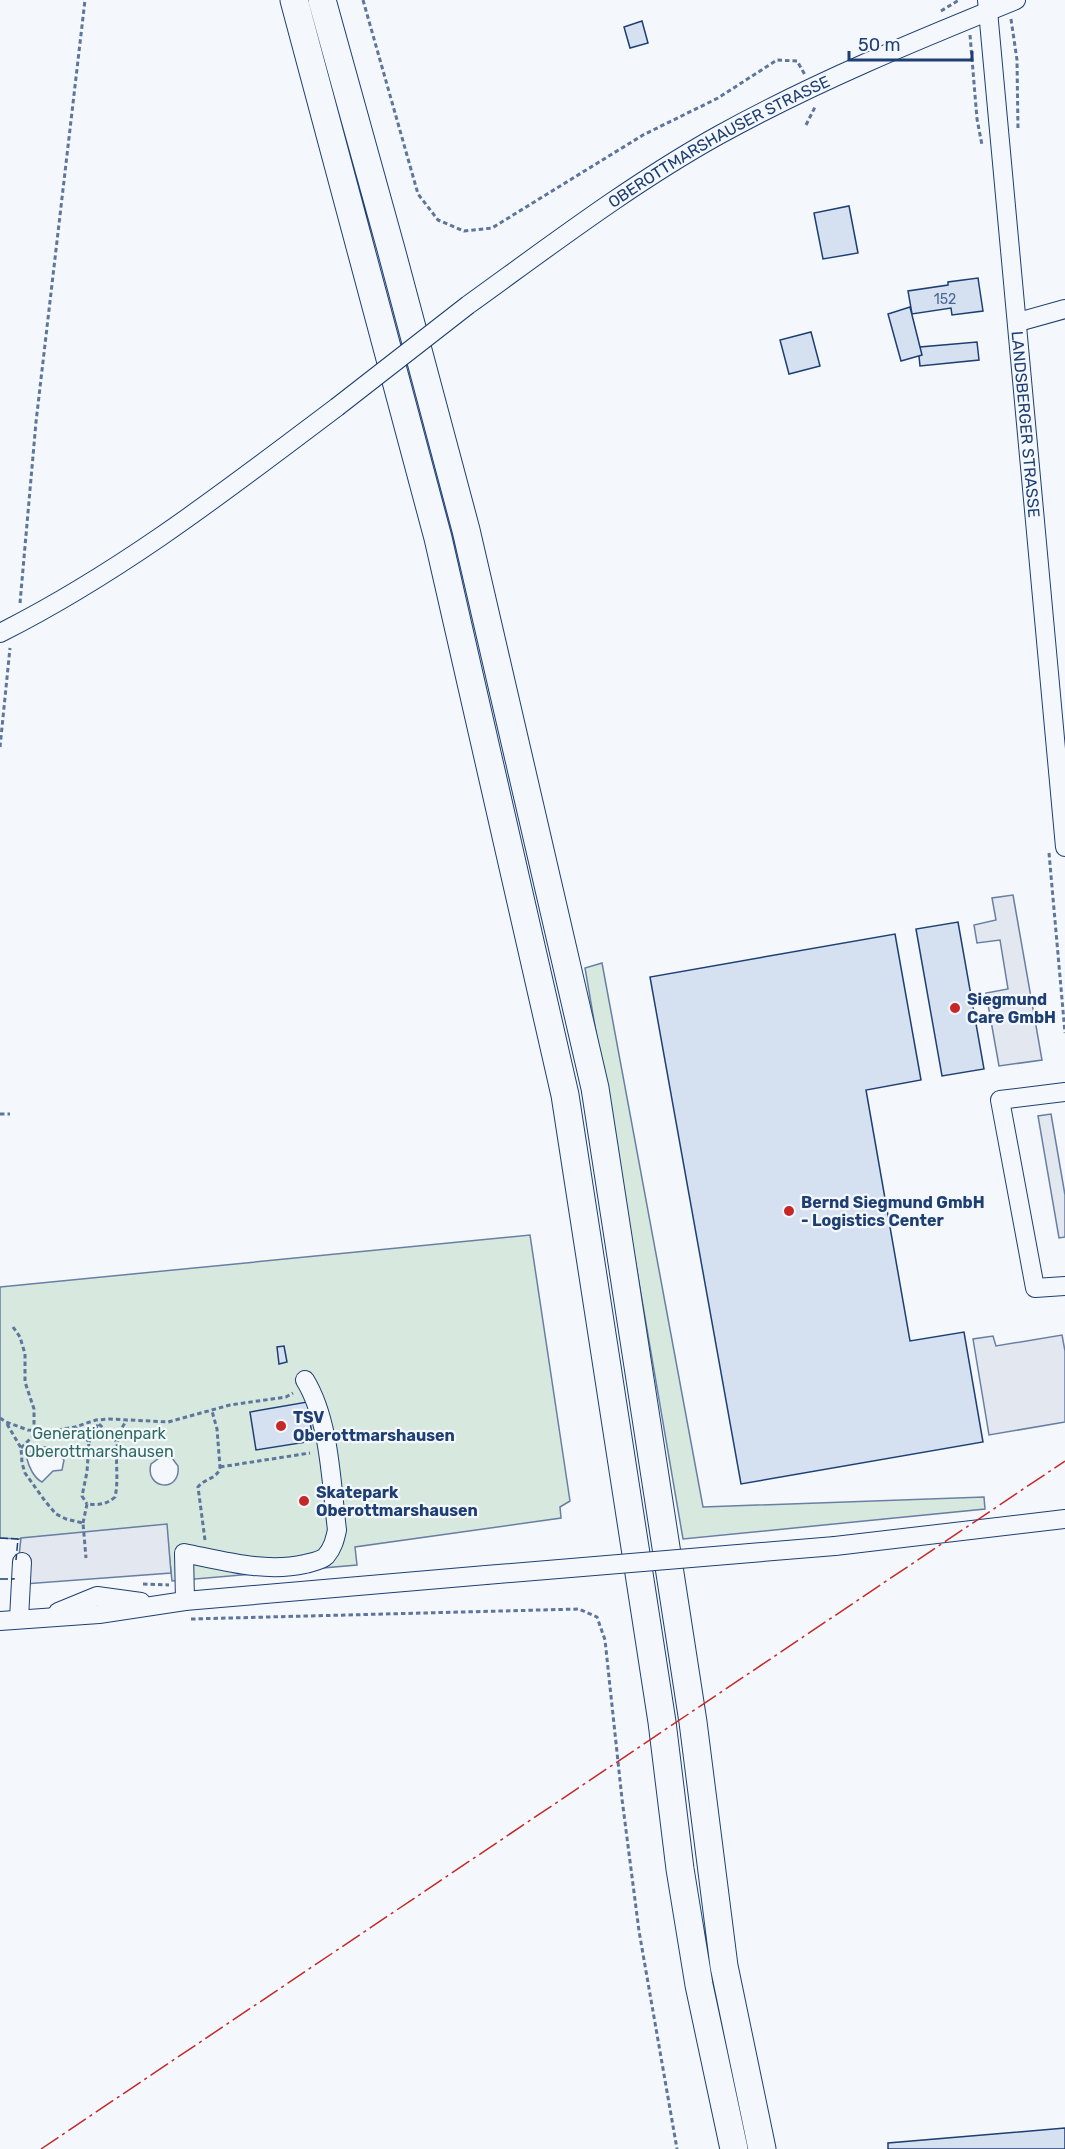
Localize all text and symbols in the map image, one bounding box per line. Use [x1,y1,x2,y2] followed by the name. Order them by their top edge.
[849,24,972,62] scale bar
[858,34,901,56] text: 50 m
[605,72,833,212] street label: OBEROTTMARSHAUSER STRASSE
[934,291,956,308] house number: 152
[1008,330,1044,518] street label: LANDSBERGER STRASSE
[967,990,1056,1027] place label: Siegmund Care GmbH
[948,1001,962,1015] marker: Siegmund Care GmbH
[801,1193,985,1230] place label: Bernd Siegmund GmbH - Logistics Center
[782,1204,796,1218] marker: Bernd Siegmund GmbH - Logistics Center
[293,1408,455,1445] place label: TSV Oberottmarshausen
[274,1419,288,1433] marker: TSV Oberottmarshausen
[24,1424,174,1461] park label: Generationenpark Oberottmarshausen
[316,1483,478,1520] place label: Skatepark Oberottmarshausen
[297,1494,311,1508] marker: Skatepark Oberottmarshausen

